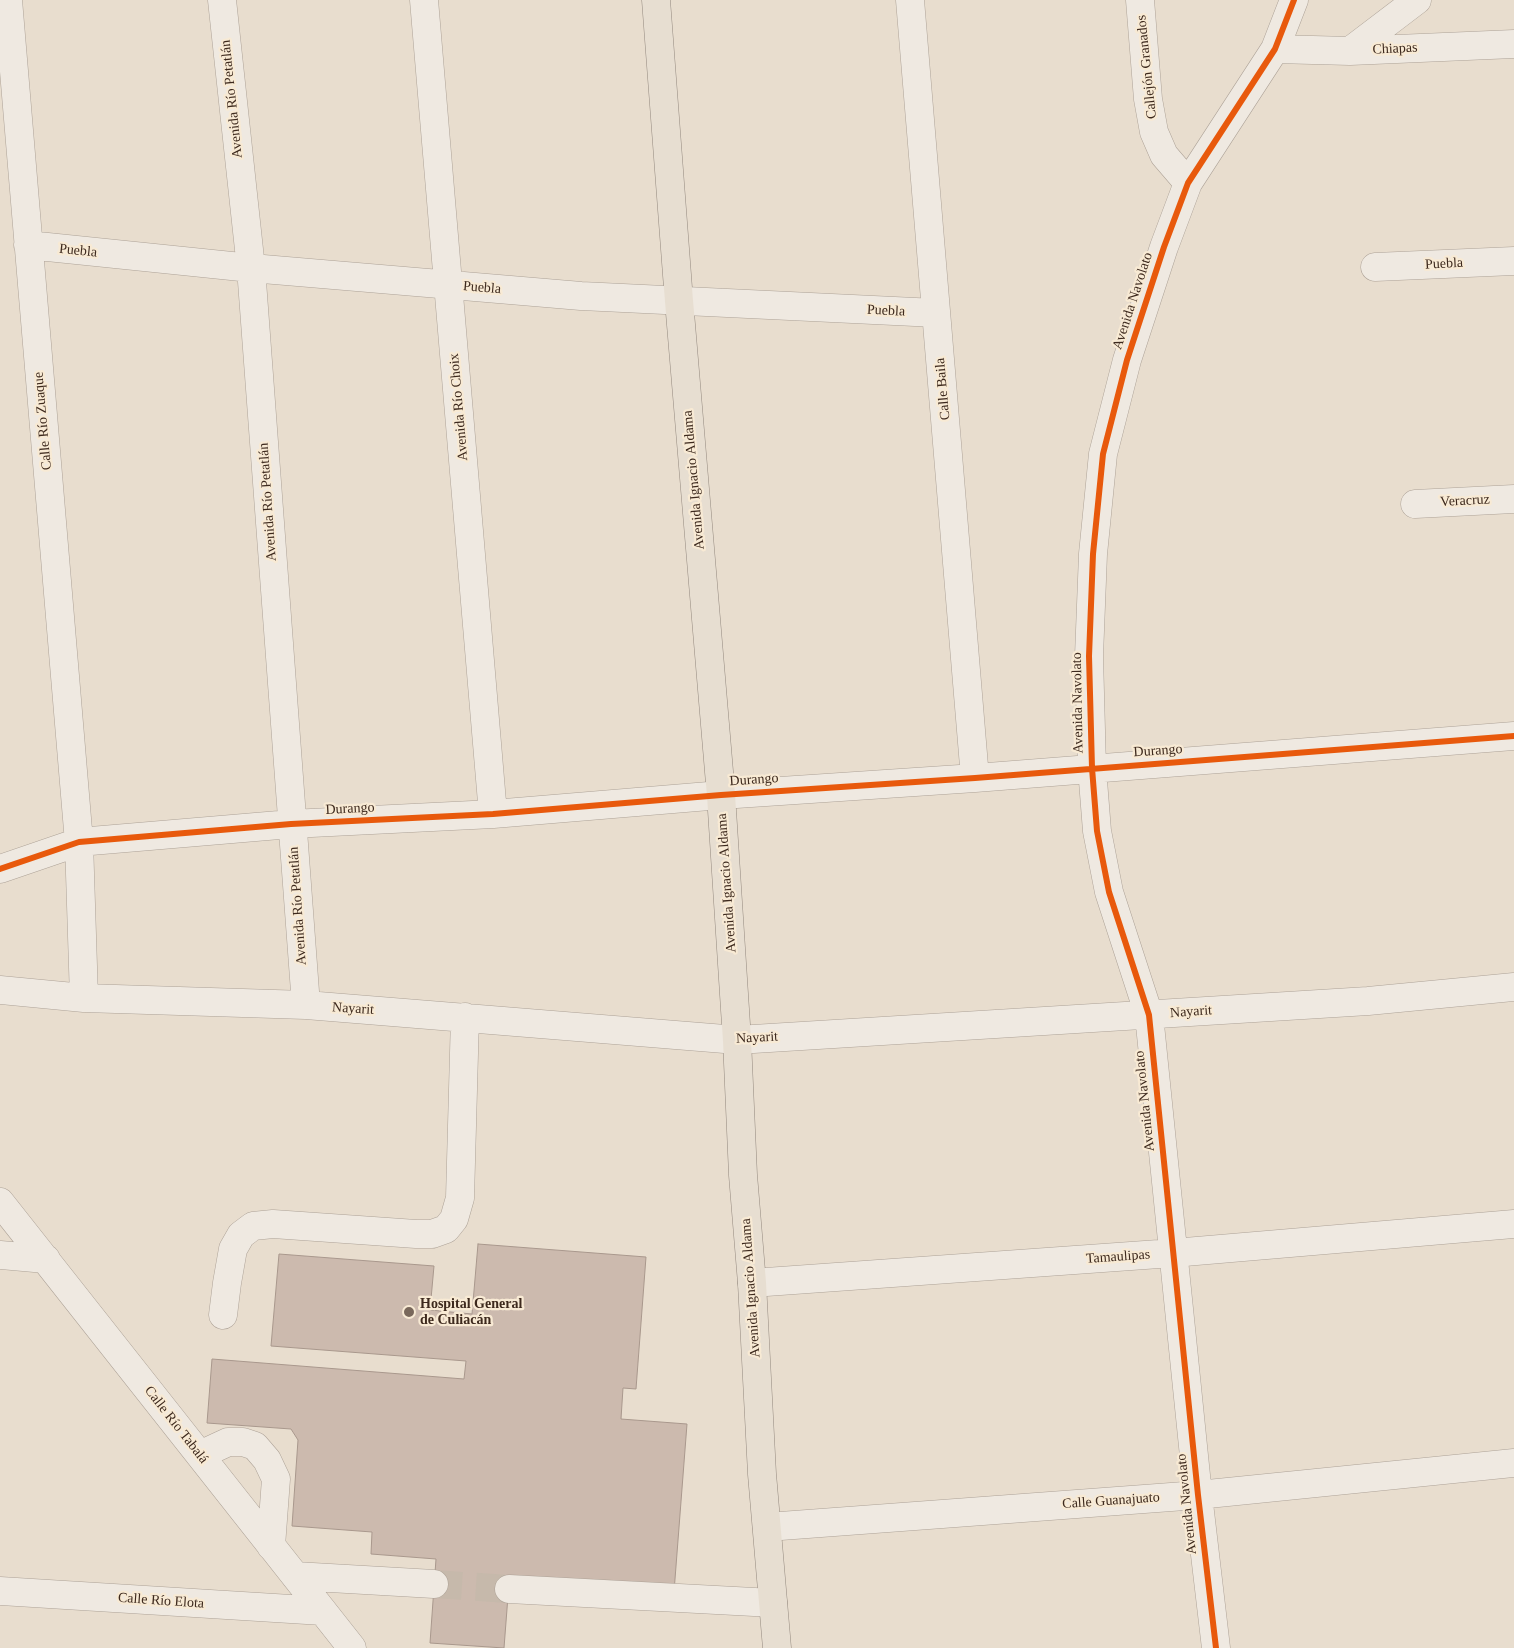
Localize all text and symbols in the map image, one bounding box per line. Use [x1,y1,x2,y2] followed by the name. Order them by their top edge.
[1133,14,1161,120] street label: Callejón Granados
[217,39,247,159] street label: Avenida Río Petatlán
[1372,39,1418,59] street label: Chiapas
[58,241,98,261] street label: Puebla
[1109,250,1157,352] street label: Avenida Navolato
[1425,255,1463,273] street label: Puebla
[462,278,502,298] street label: Puebla
[867,302,905,320] street label: Puebla
[446,353,472,461] street label: Avenida Río Choix
[932,357,954,421] street label: Calle Baila
[30,371,56,471] street label: Calle Río Zuaque
[680,410,708,550] street label: Avenida Ignacio Aldama
[255,442,281,562] street label: Avenida Río Petatlán
[1440,491,1490,511] street label: Veracruz
[1069,652,1087,754] street label: Avenida Navolato
[1133,741,1183,761] street label: Durango
[729,770,779,790] street label: Durango
[325,799,375,819] street label: Durango
[714,813,740,953] street label: Avenida Ignacio Aldama
[285,846,311,966] street label: Avenida Río Petatlán
[331,999,375,1019] street label: Nayarit
[1169,1002,1213,1022] street label: Nayarit
[736,1029,778,1047] street label: Nayarit
[1131,1050,1159,1152] street label: Avenida Navolato
[738,1218,764,1358] street label: Avenida Ignacio Aldama
[1085,1246,1151,1268] street label: Tamaulipas
[420,1296,522,1328] place label: Hospital General de Culiacán
[402,1305,416,1319] marker: Hospital General de Culiacán
[140,1383,212,1467] street label: Calle Río Tabalá
[1173,1453,1201,1555] street label: Avenida Navolato
[1062,1489,1160,1513] street label: Calle Guanajuato
[117,1590,205,1612] street label: Calle Río Elota

